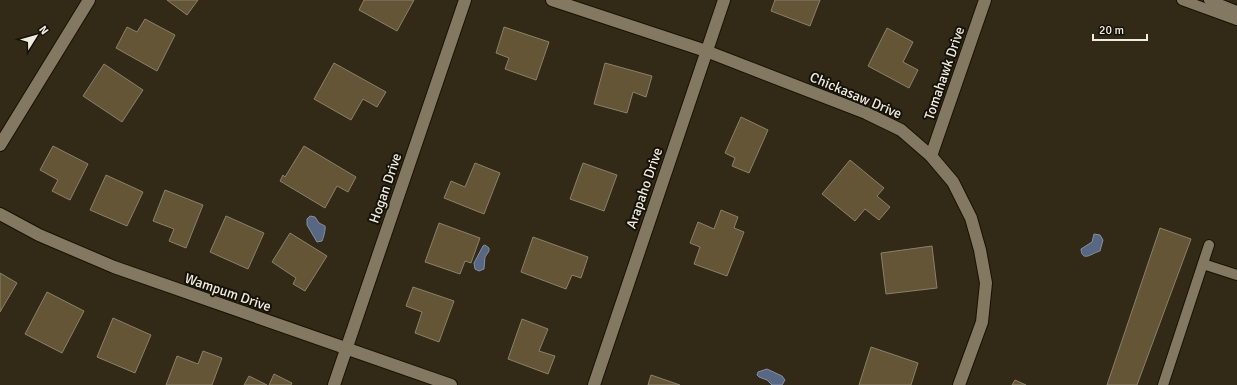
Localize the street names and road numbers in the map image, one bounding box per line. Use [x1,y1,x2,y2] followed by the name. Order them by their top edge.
[921,24,968,122] street label: Tomahawk Drive
[807,68,904,122] street label: Chickasaw Drive
[623,145,666,231] street label: Arapaho Drive
[366,151,405,226] street label: Hogan Drive
[182,270,273,315] street label: Wampum Drive

